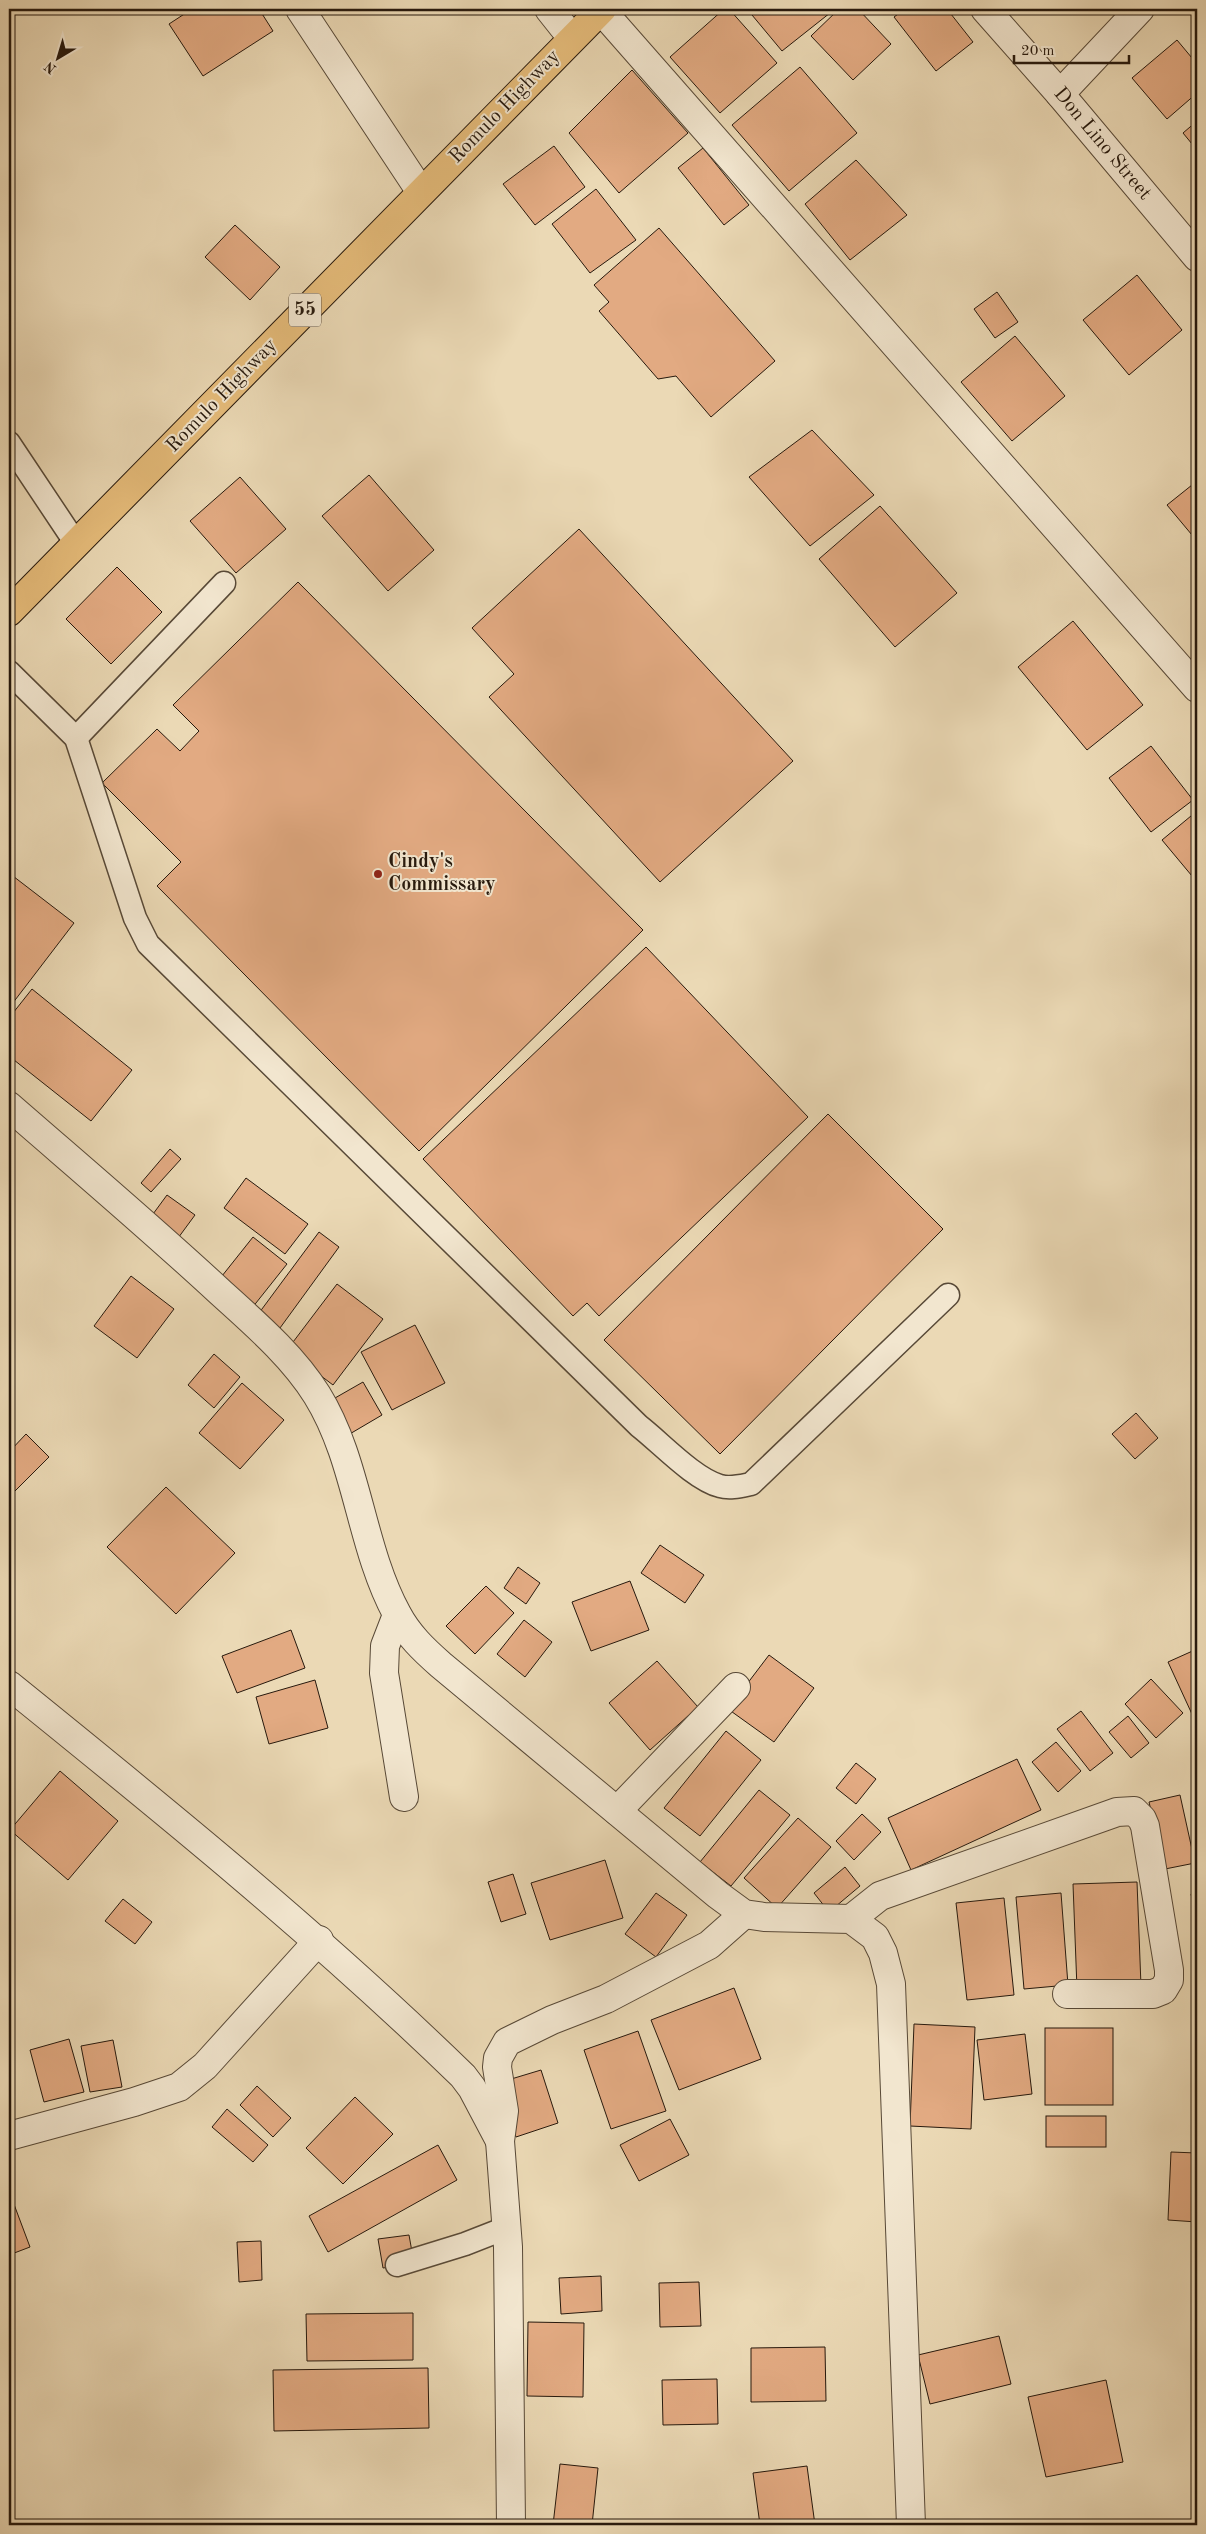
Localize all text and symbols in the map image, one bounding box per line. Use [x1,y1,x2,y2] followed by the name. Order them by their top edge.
[32,32,82,82] north arrow
[1014,32,1128,64] scale bar
[1021,44,1055,59] text: 20 m
[446,46,564,168] street label: Romulo Highway
[42,58,59,76] text: N
[1049,84,1155,204] street label: Don Lino Street
[289,294,321,326] road number: 55
[163,335,281,457] street label: Romulo Highway
[388,852,496,895] place label: Cindy's Commissary
[372,868,384,880] marker: Cindy's Commissary

